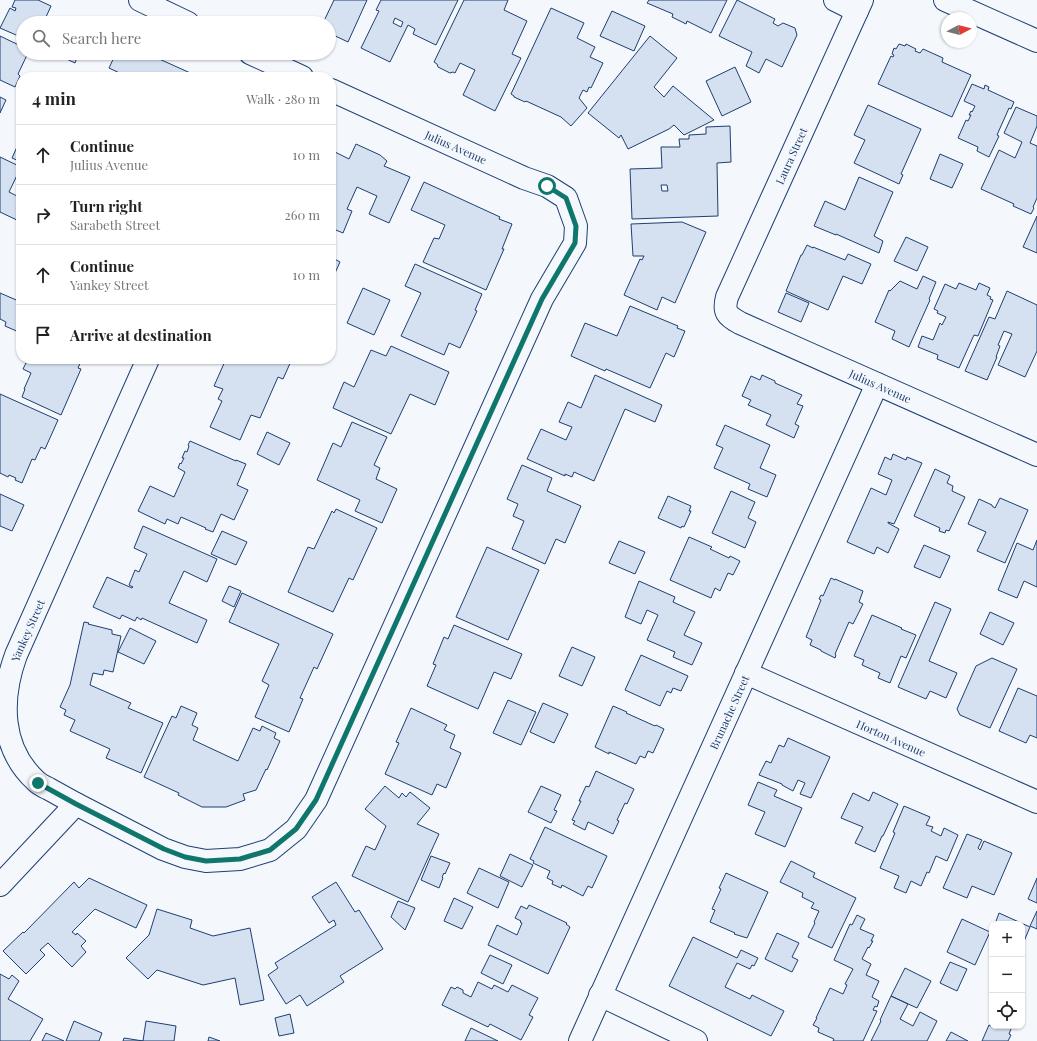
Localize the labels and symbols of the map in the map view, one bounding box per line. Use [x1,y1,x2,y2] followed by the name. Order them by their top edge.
[941,12,977,48] north arrow
[772,125,810,187] street label: Laura Street
[422,126,490,167] street label: Julius Avenue
[538,177,556,195] route start
[846,365,914,406] street label: Julius Avenue
[7,597,48,664] street label: Yankey Street
[705,672,752,752] street label: Brunache Street
[854,716,929,760] street label: Horton Avenue
[29,774,47,792] route end

